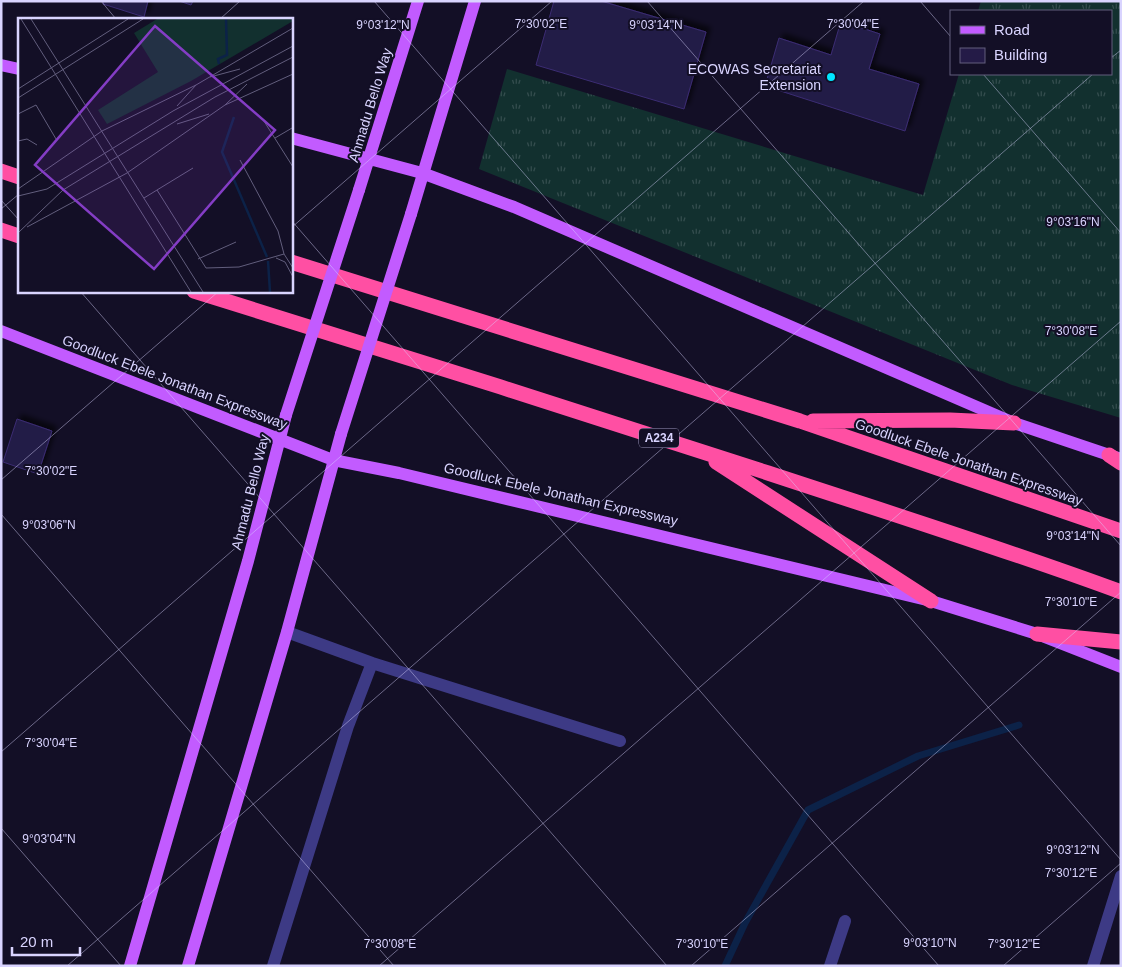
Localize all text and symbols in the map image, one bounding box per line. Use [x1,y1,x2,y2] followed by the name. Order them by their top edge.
[950,10,1112,75] legend
[515,17,567,31] text: 7°30'02"E
[827,17,879,31] text: 7°30'04"E
[18,18,292,292] inset map
[356,18,410,32] text: 9°03'12"N
[629,18,683,32] text: 9°03'14"N
[994,21,1030,38] text: Road
[345,46,395,164] street label: Ahmadu Bello Way
[994,46,1047,63] text: Building
[688,61,821,93] place label: ECOWAS Secretariat Extension
[825,71,837,83] marker: ECOWAS Secretariat Extension
[1046,215,1100,229] text: 9°03'16"N
[1045,324,1097,338] text: 7°30'08"E
[60,332,290,432] street label: Goodluck Ebele Jonathan Expressway
[853,415,1085,509] street label: Goodluck Ebele Jonathan Expressway
[639,428,679,448] road number: A234
[228,433,272,551] street label: Ahmadu Bello Way
[442,459,680,529] street label: Goodluck Ebele Jonathan Expressway
[25,464,77,478] text: 7°30'02"E
[22,518,76,532] text: 9°03'06"N
[1046,529,1100,543] text: 9°03'14"N
[1045,595,1097,609] text: 7°30'10"E
[25,736,77,750] text: 7°30'04"E
[22,832,76,846] text: 9°03'04"N
[1046,843,1100,857] text: 9°03'12"N
[1045,866,1097,880] text: 7°30'12"E
[12,924,80,956] scale bar
[20,933,53,950] text: 20 m
[903,936,957,950] text: 9°03'10"N
[364,937,416,951] text: 7°30'08"E
[676,937,728,951] text: 7°30'10"E
[988,937,1040,951] text: 7°30'12"E

